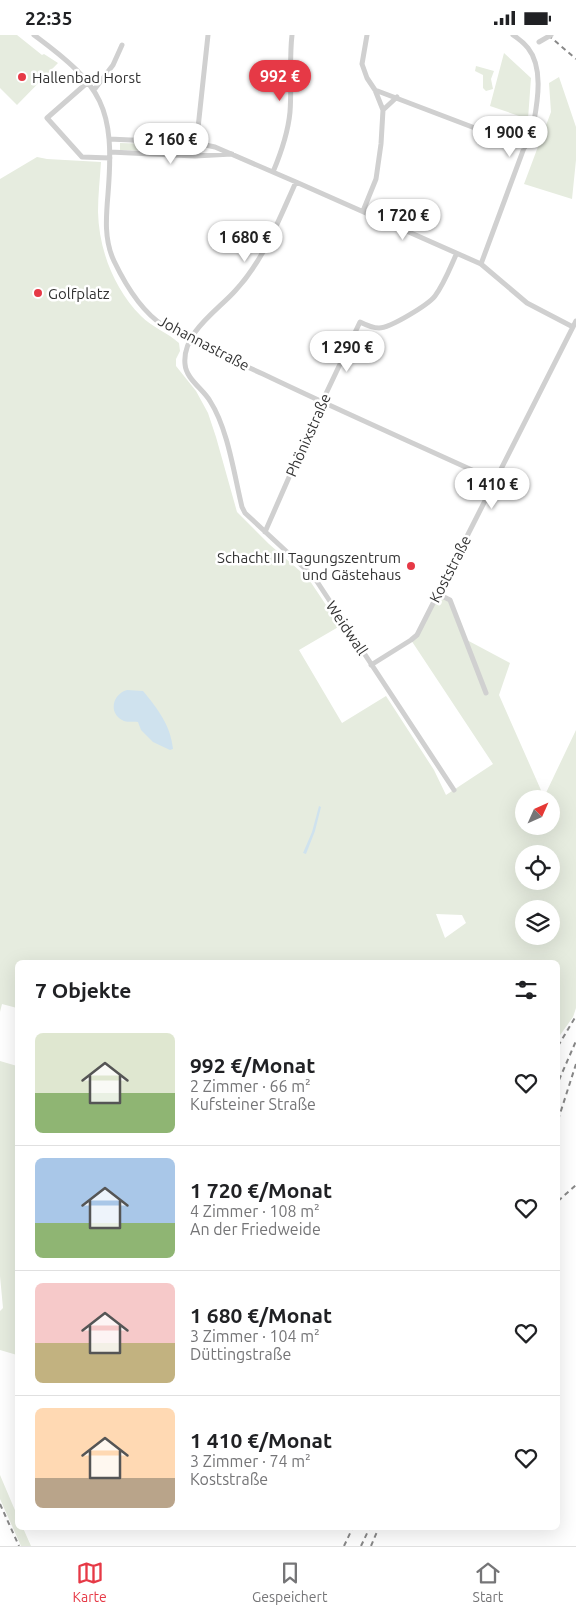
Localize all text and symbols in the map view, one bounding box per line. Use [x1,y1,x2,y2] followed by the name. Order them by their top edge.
[25,7,73,29] text: 22:35
[245,59,315,102] pin: 992 €
[260,67,300,85] text: 992 €
[32,69,141,86] place label: Hallenbad Horst
[16,71,28,83] marker: Hallenbad Horst
[464,115,556,158] pin: 1 900 €
[125,123,217,165] pin: 2 160 €
[484,123,536,141] text: 1 900 €
[145,130,197,148] text: 2 160 €
[357,199,449,241] pin: 1 720 €
[377,206,429,224] text: 1 720 €
[199,221,291,263] pin: 1 680 €
[219,228,271,246] text: 1 680 €
[48,285,110,302] place label: Golfplatz
[32,287,44,299] marker: Golfplatz
[156,312,252,374] street label: Johannastraße
[301,331,393,373] pin: 1 290 €
[321,338,373,356] text: 1 290 €
[282,391,334,479] street label: Phönixstraße
[446,467,538,510] pin: 1 410 €
[466,475,518,493] text: 1 410 €
[426,533,474,605] street label: Koststraße
[217,549,401,583] place label: Schacht III Tagungszentrum und Gästehaus
[405,560,417,572] marker: Schacht III Tagungszentrum und Gästehaus
[323,598,371,658] street label: Weidwall
[515,790,560,835] north arrow
[515,790,560,945] map controls
[515,845,560,890] button: locate
[515,900,560,945] button: layers
[512,976,540,1004] icon: filters
[35,978,131,1002] text: 7 Objekte
[75,1053,135,1113] icon: home
[190,1053,315,1077] text: 992 €/Monat
[512,1069,540,1097] icon: heart
[190,1077,311,1095] text: 2 Zimmer · 66 m²
[190,1095,316,1113] text: Kufsteiner Straße
[75,1178,135,1238] icon: home
[190,1178,332,1202] text: 1 720 €/Monat
[512,1194,540,1222] icon: heart
[190,1202,320,1220] text: 4 Zimmer · 108 m²
[190,1220,321,1238] text: An der Friedweide
[75,1303,135,1363] icon: home
[190,1303,332,1327] text: 1 680 €/Monat
[512,1319,540,1347] icon: heart
[190,1327,320,1345] text: 3 Zimmer · 104 m²
[190,1345,291,1363] text: Düttingstraße
[75,1428,135,1488] icon: home
[190,1428,332,1452] text: 1 410 €/Monat
[512,1444,540,1472] icon: heart
[190,1452,311,1470] text: 3 Zimmer · 74 m²
[190,1470,268,1488] text: Koststraße
[73,1559,107,1605] tab: Karte
[252,1559,327,1605] tab: Gespeichert
[473,1559,503,1605] tab: Start

